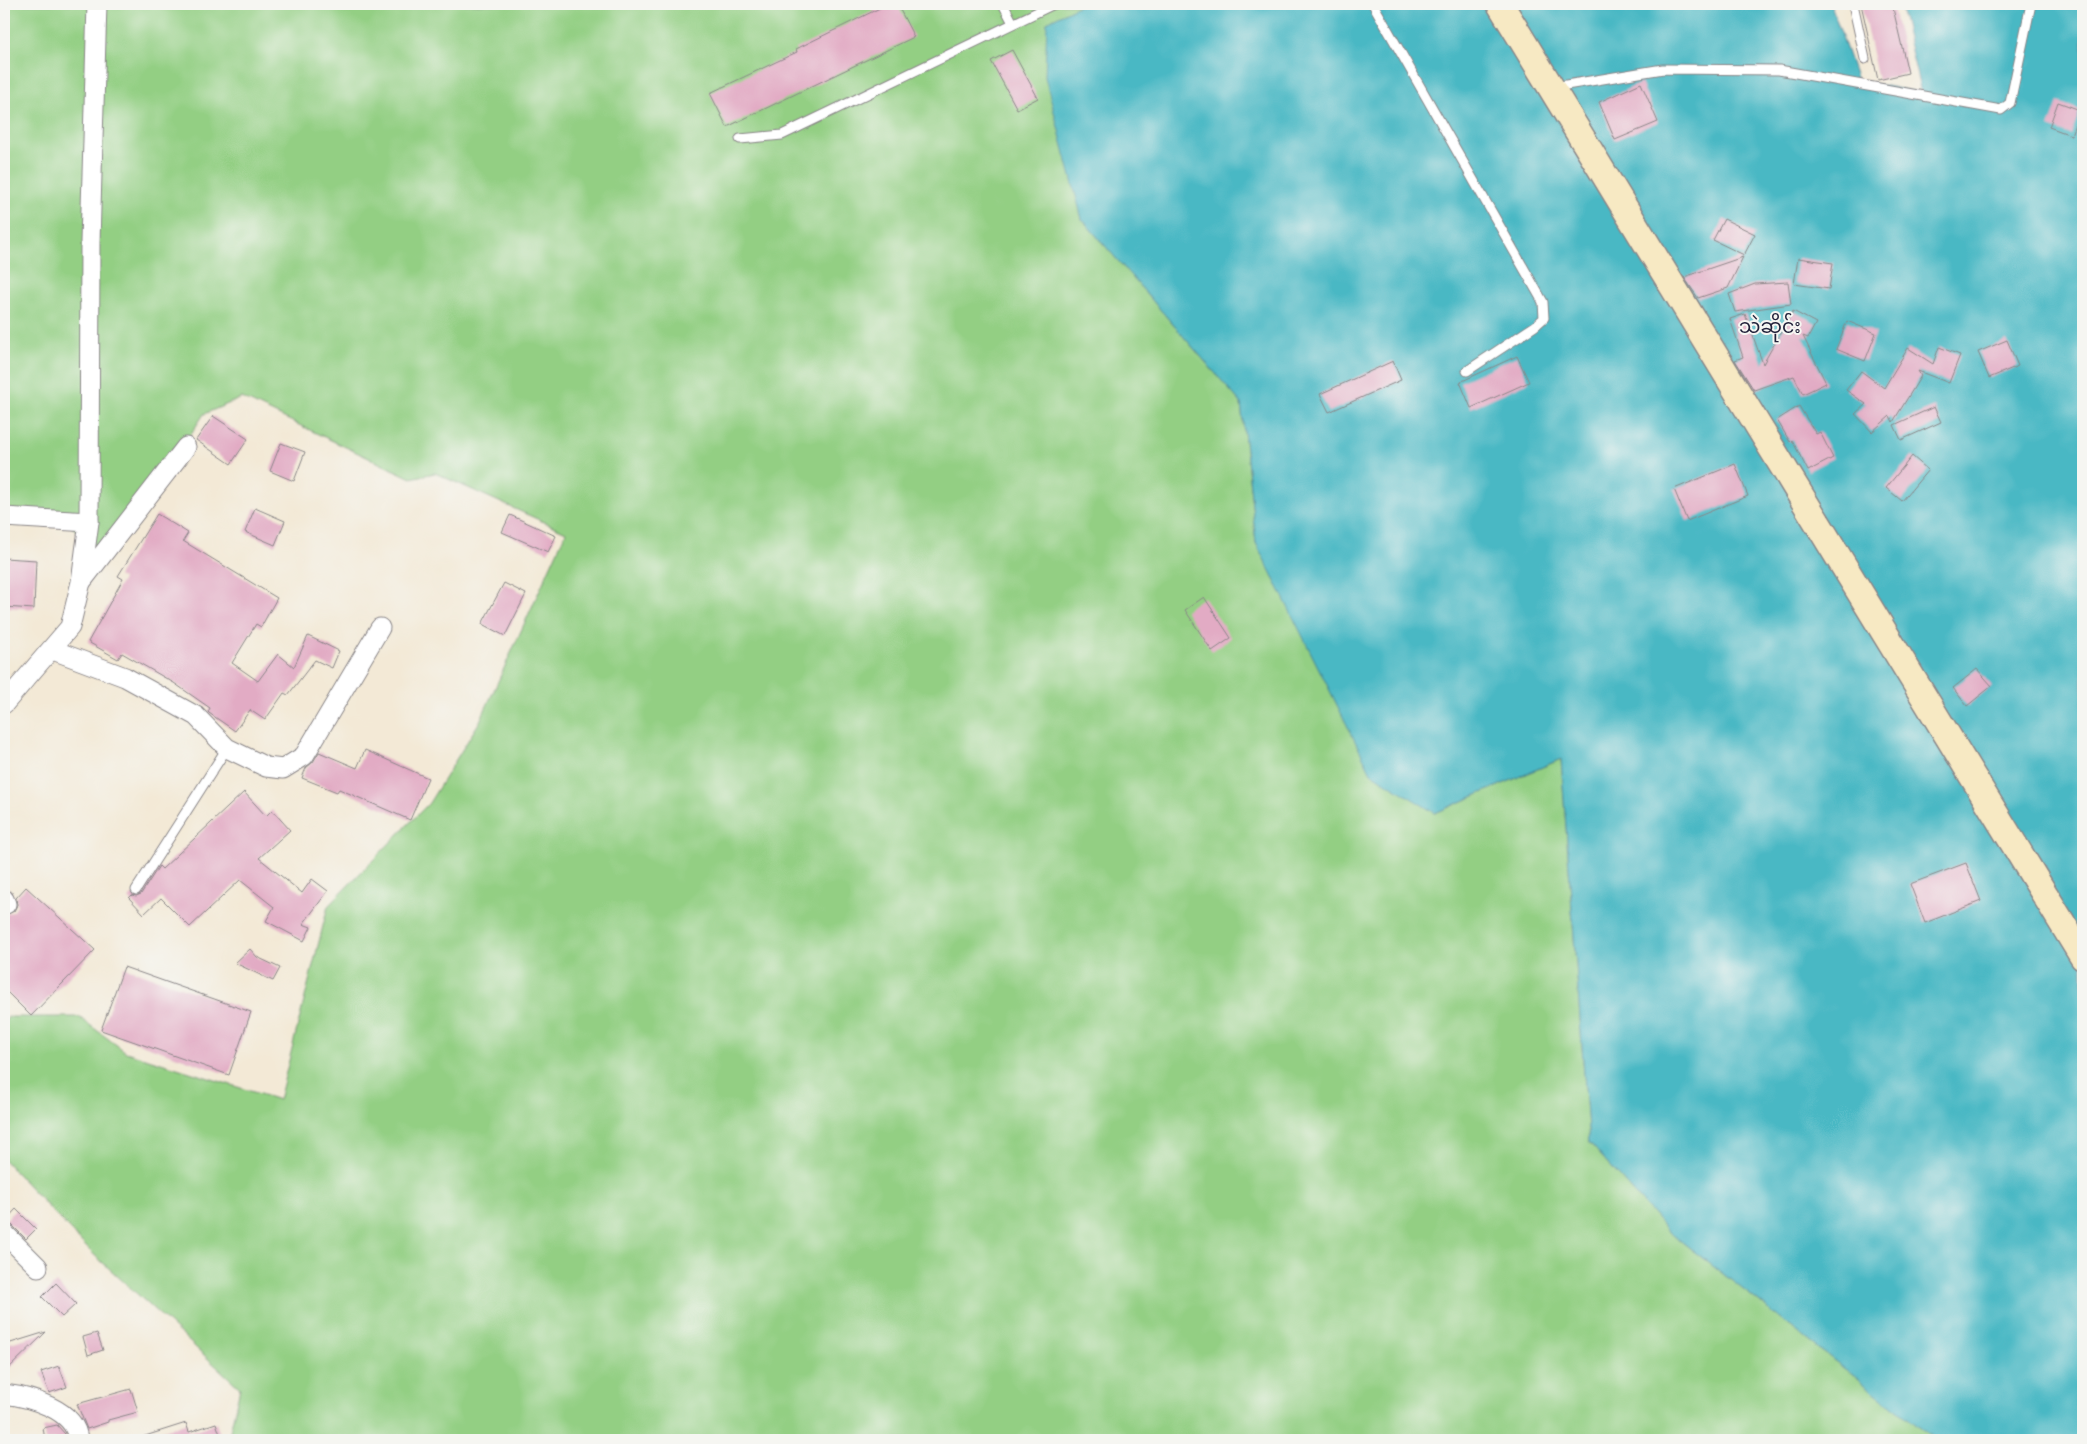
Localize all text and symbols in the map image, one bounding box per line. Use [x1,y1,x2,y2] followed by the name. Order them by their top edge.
[1739,312,1801,343] district label: သဲဆိုင်း

